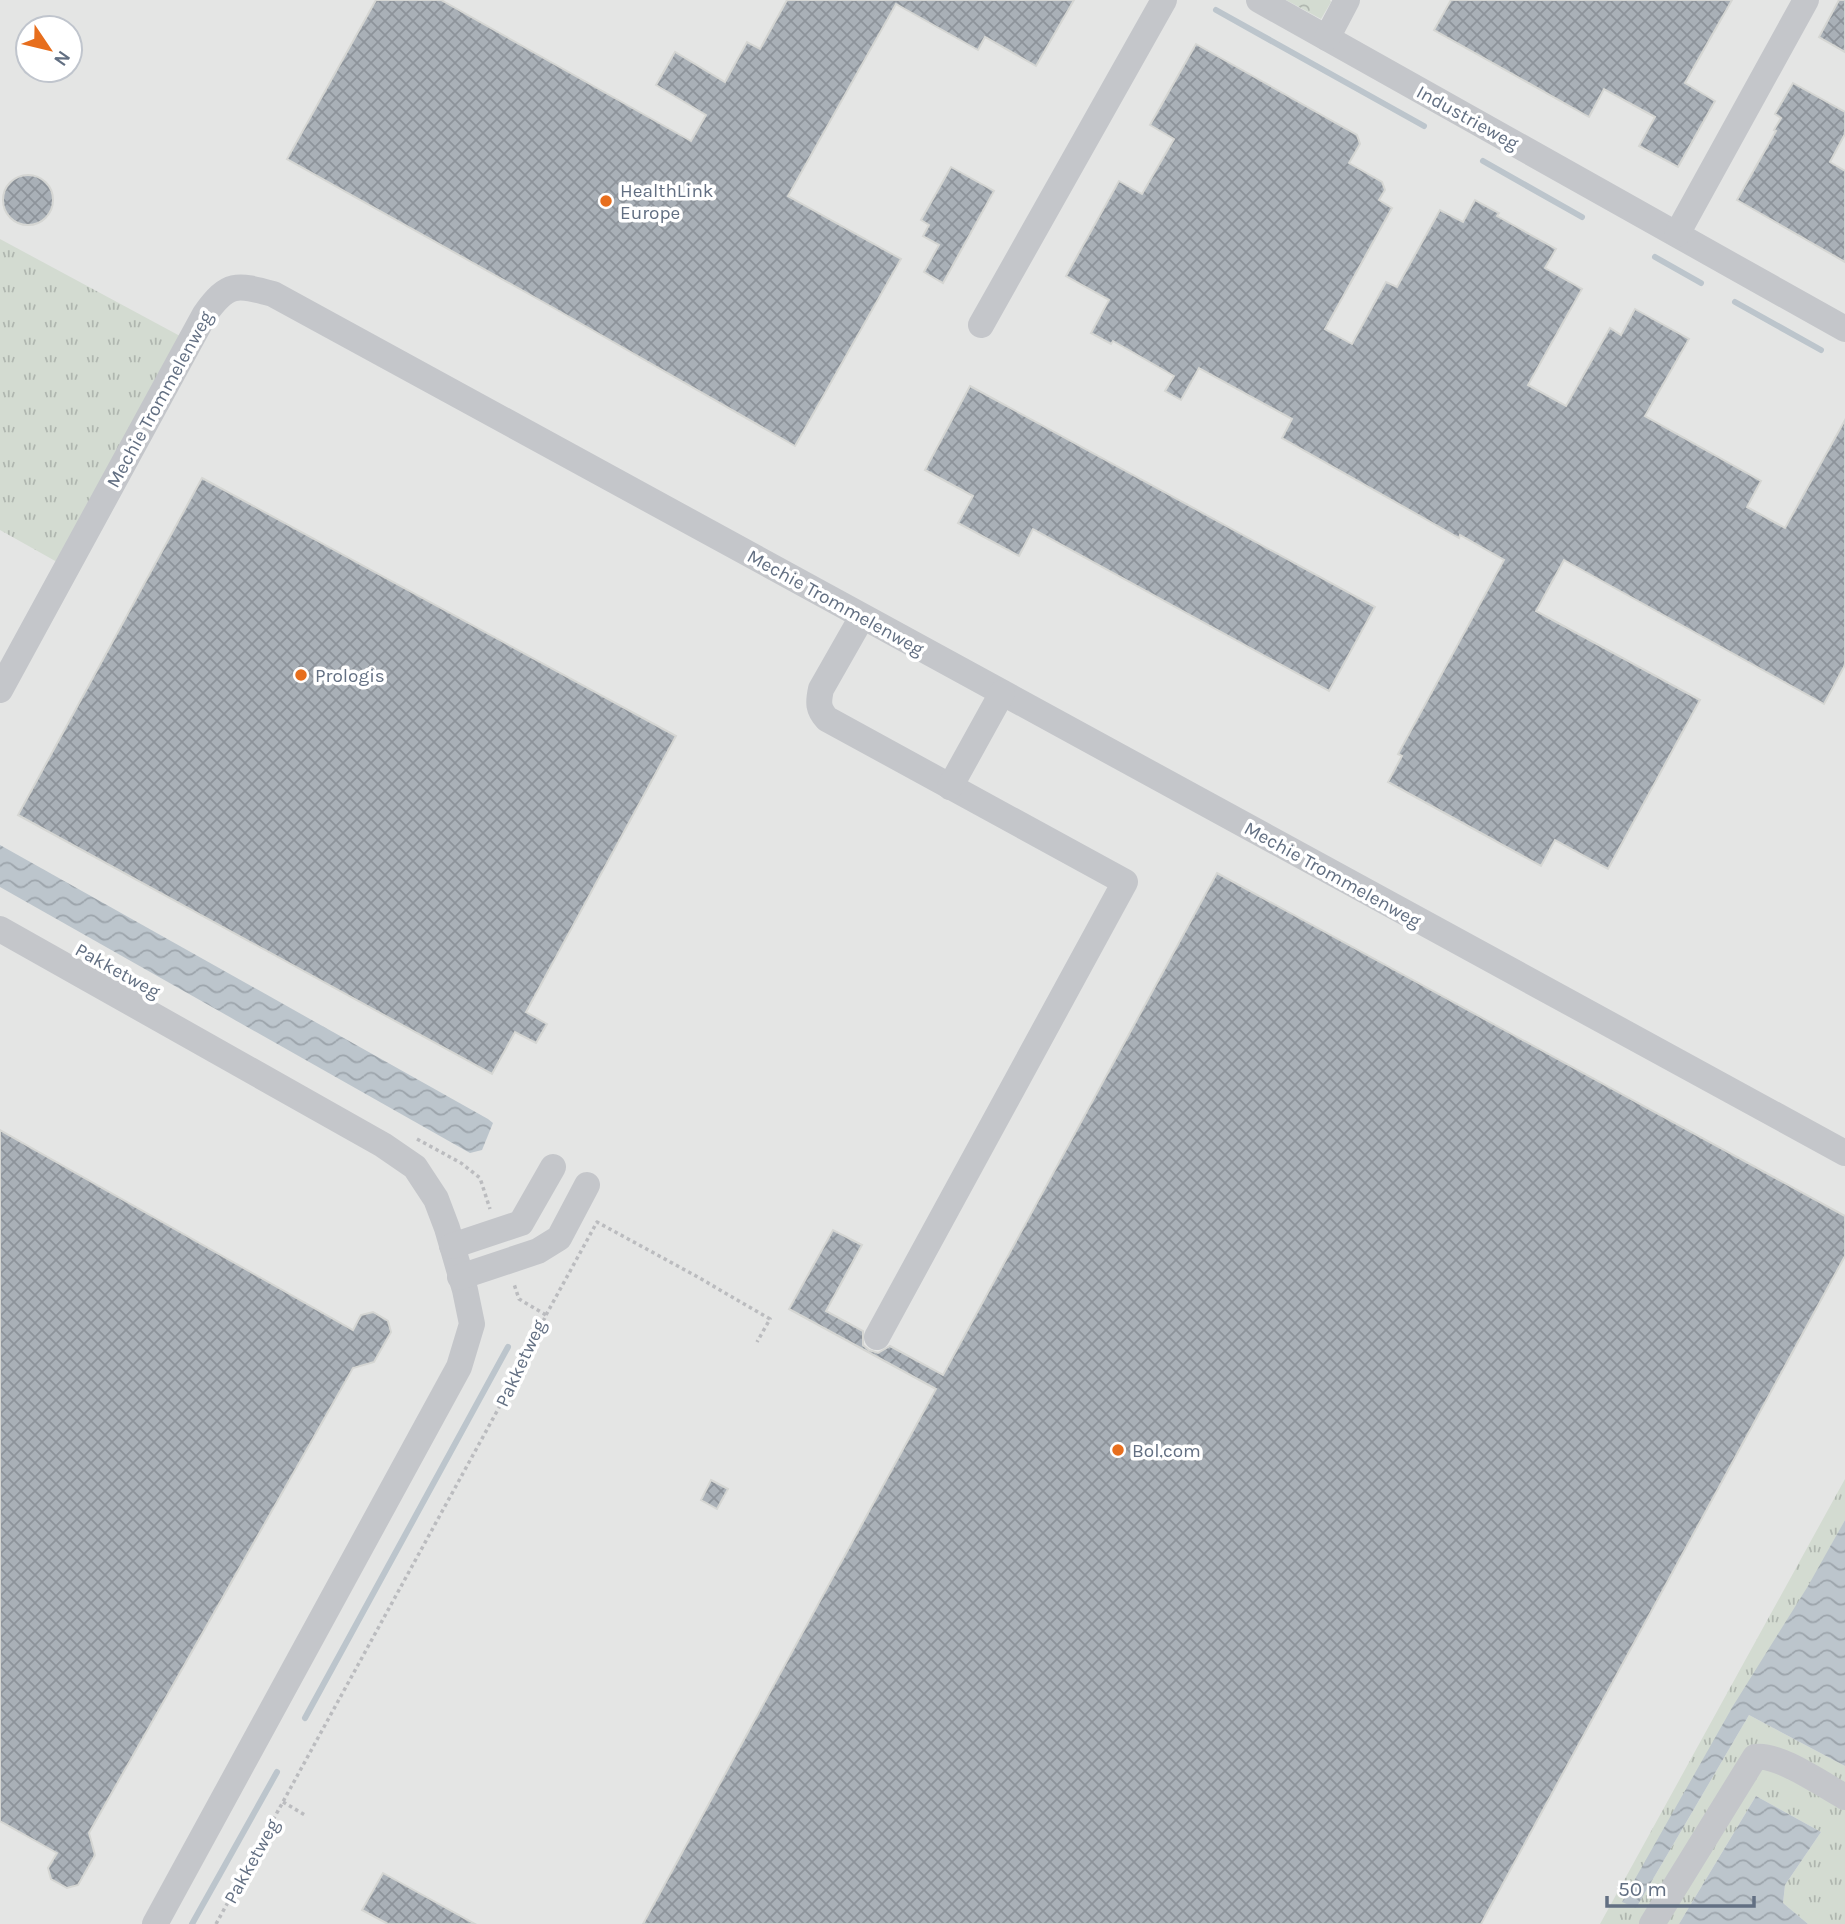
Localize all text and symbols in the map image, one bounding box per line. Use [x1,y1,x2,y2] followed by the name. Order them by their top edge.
[14,14,84,84] north arrow
[49,46,75,70] text: N
[1413,81,1523,155] street label: Industrieweg
[620,180,714,224] place label: HealthLink Europe
[598,193,614,209] marker: HealthLink Europe
[102,307,218,492] street label: Mechie Trommelenweg
[743,545,928,661] street label: Mechie Trommelenweg
[315,665,385,687] place label: Prologis
[293,667,309,683] marker: Prologis
[1240,817,1425,933] street label: Mechie Trommelenweg
[71,939,164,1003] street label: Pakketweg
[491,1316,551,1410] street label: Pakketweg
[1132,1440,1201,1462] place label: Bol.com
[1110,1442,1126,1458] marker: Bol.com
[220,1815,284,1908] street label: Pakketweg
[1607,1864,1754,1908] scale bar
[1618,1877,1667,1901] text: 50 m

